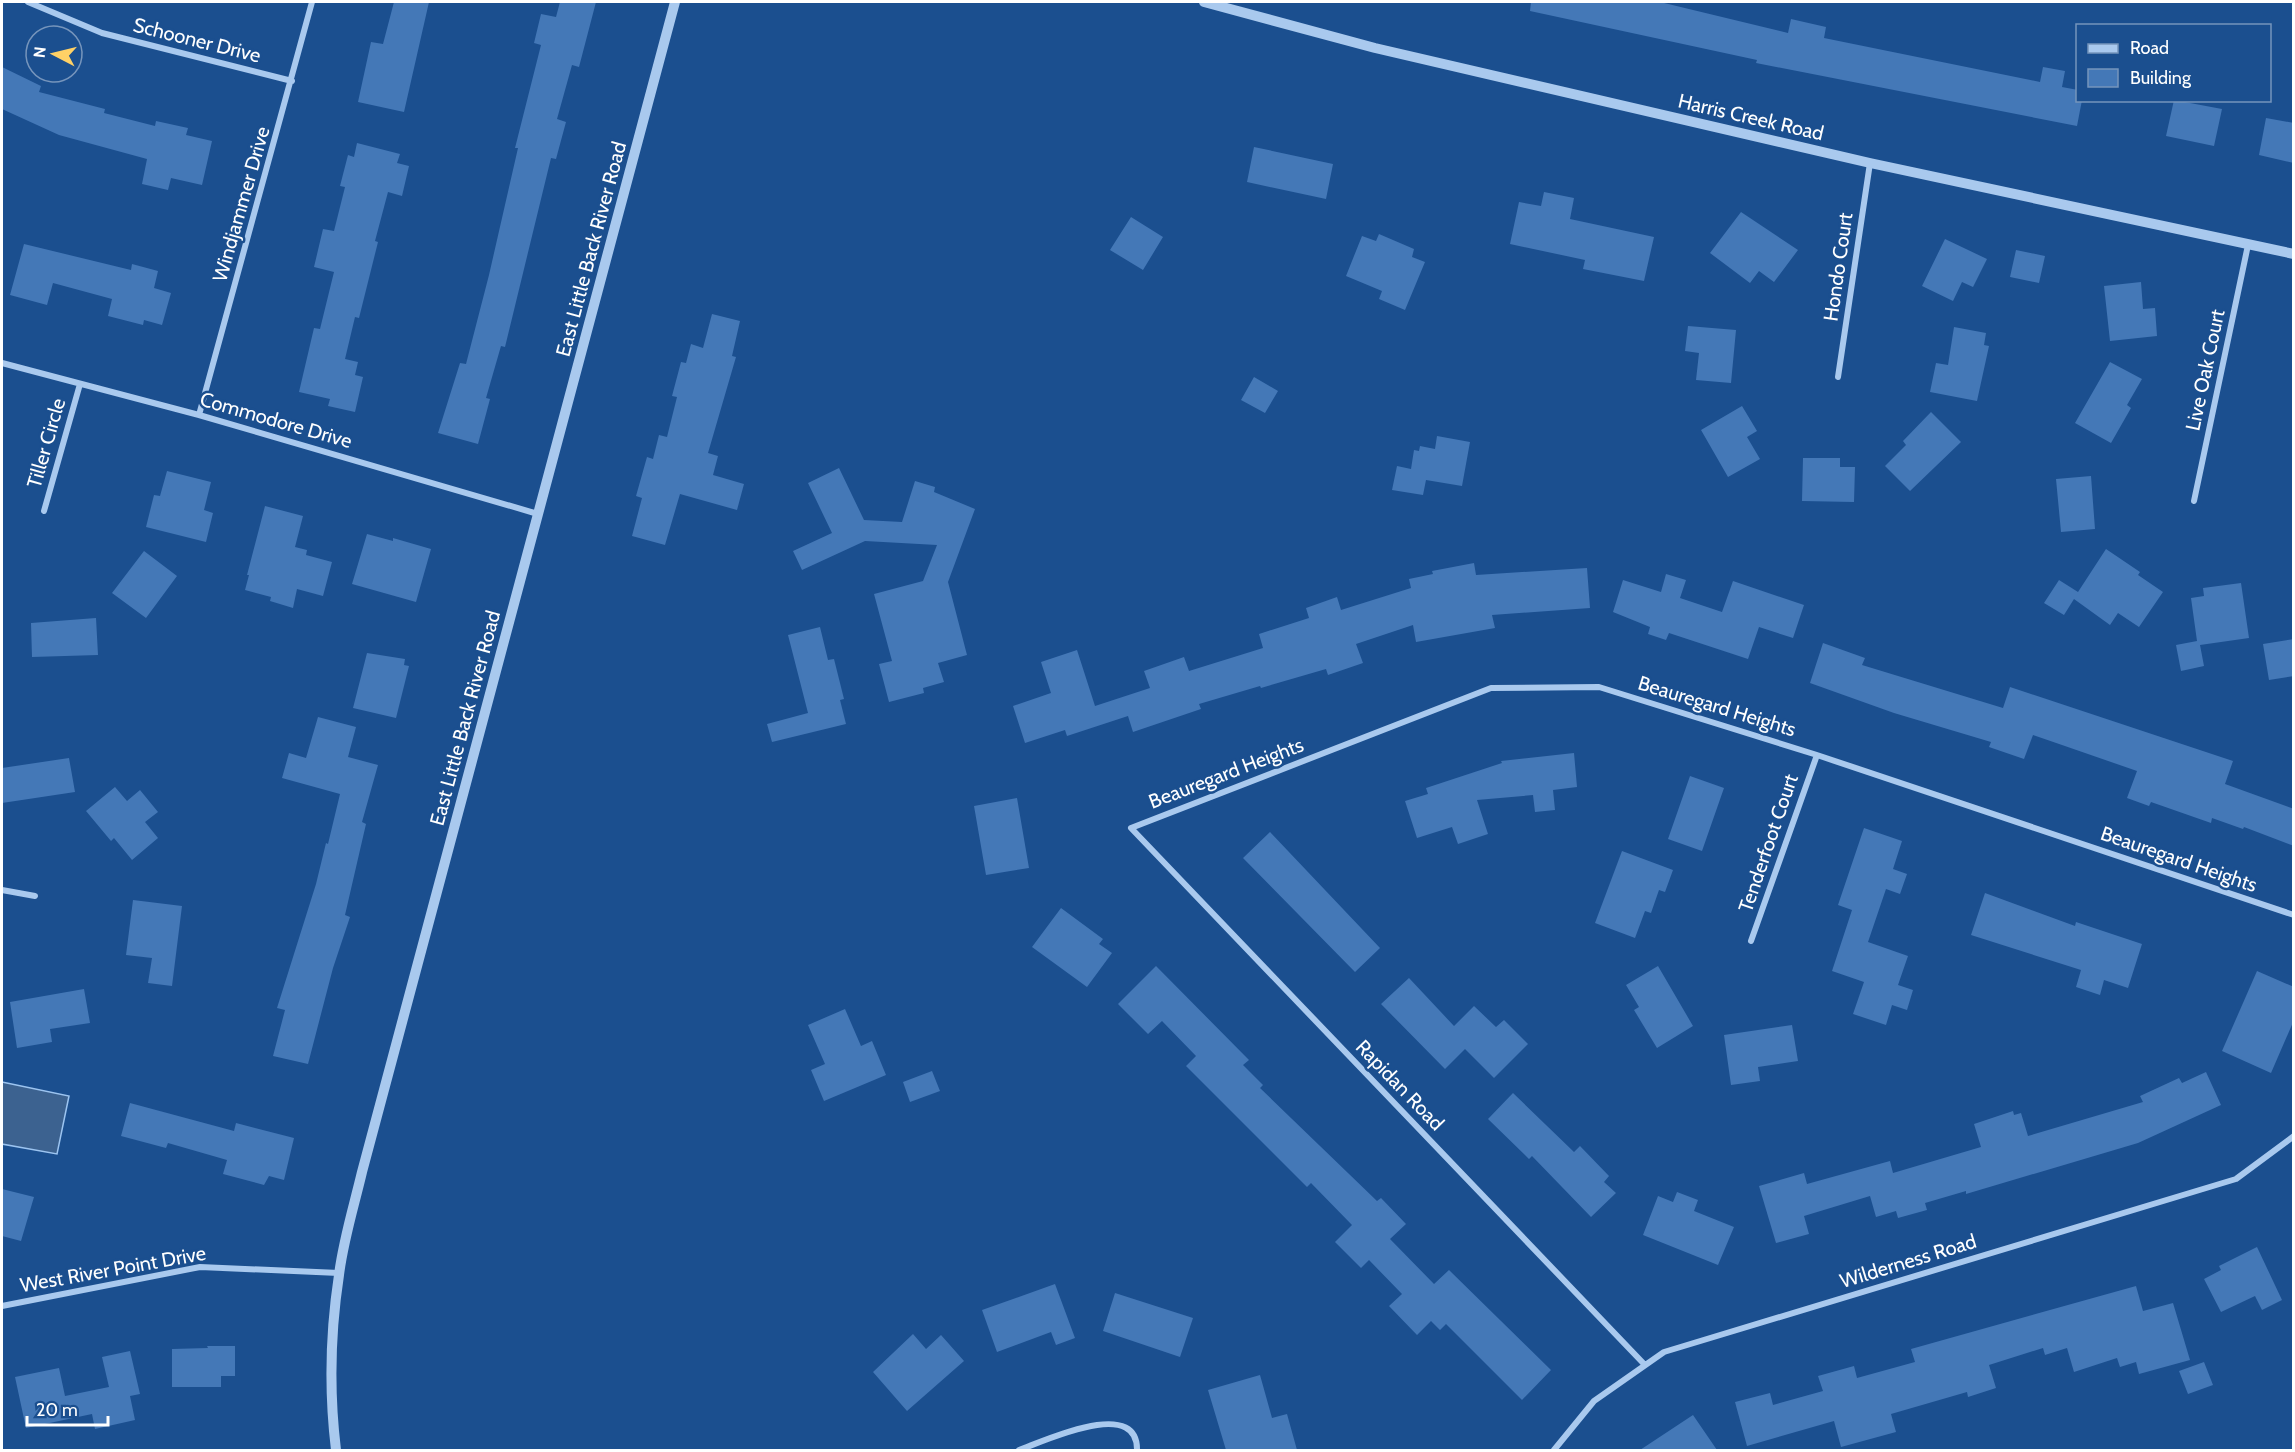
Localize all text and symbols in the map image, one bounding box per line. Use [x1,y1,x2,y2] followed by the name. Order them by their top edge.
[131,13,263,67] street label: Schooner Drive
[24,24,84,84] north arrow
[2076,24,2271,102] legend
[2130,37,2169,59] text: Road
[29,45,50,59] text: N
[2130,67,2192,89] text: Building
[1676,89,1826,145] street label: Harris Creek Road
[207,124,275,284] street label: Windjammer Drive
[551,139,631,359] street label: East Little Back River Road
[1819,211,1858,323] street label: Hondo Court
[2180,307,2230,433] street label: Live Oak Court
[197,387,355,453] street label: Commodore Drive
[22,395,70,491] street label: Tiller Circle
[425,608,505,828] street label: East Little Back River Road
[1635,671,1799,741] street label: Beauregard Heights
[1145,732,1307,814] street label: Beauregard Heights
[1733,771,1803,915] street label: Tenderfoot Court
[2098,821,2260,897] street label: Beauregard Heights
[1351,1035,1449,1135] street label: Rapidan Road
[1837,1229,1979,1293] street label: Wilderness Road
[18,1241,208,1297] street label: West River Point Drive
[27,1389,108,1427] scale bar
[36,1399,78,1421] text: 20 m

